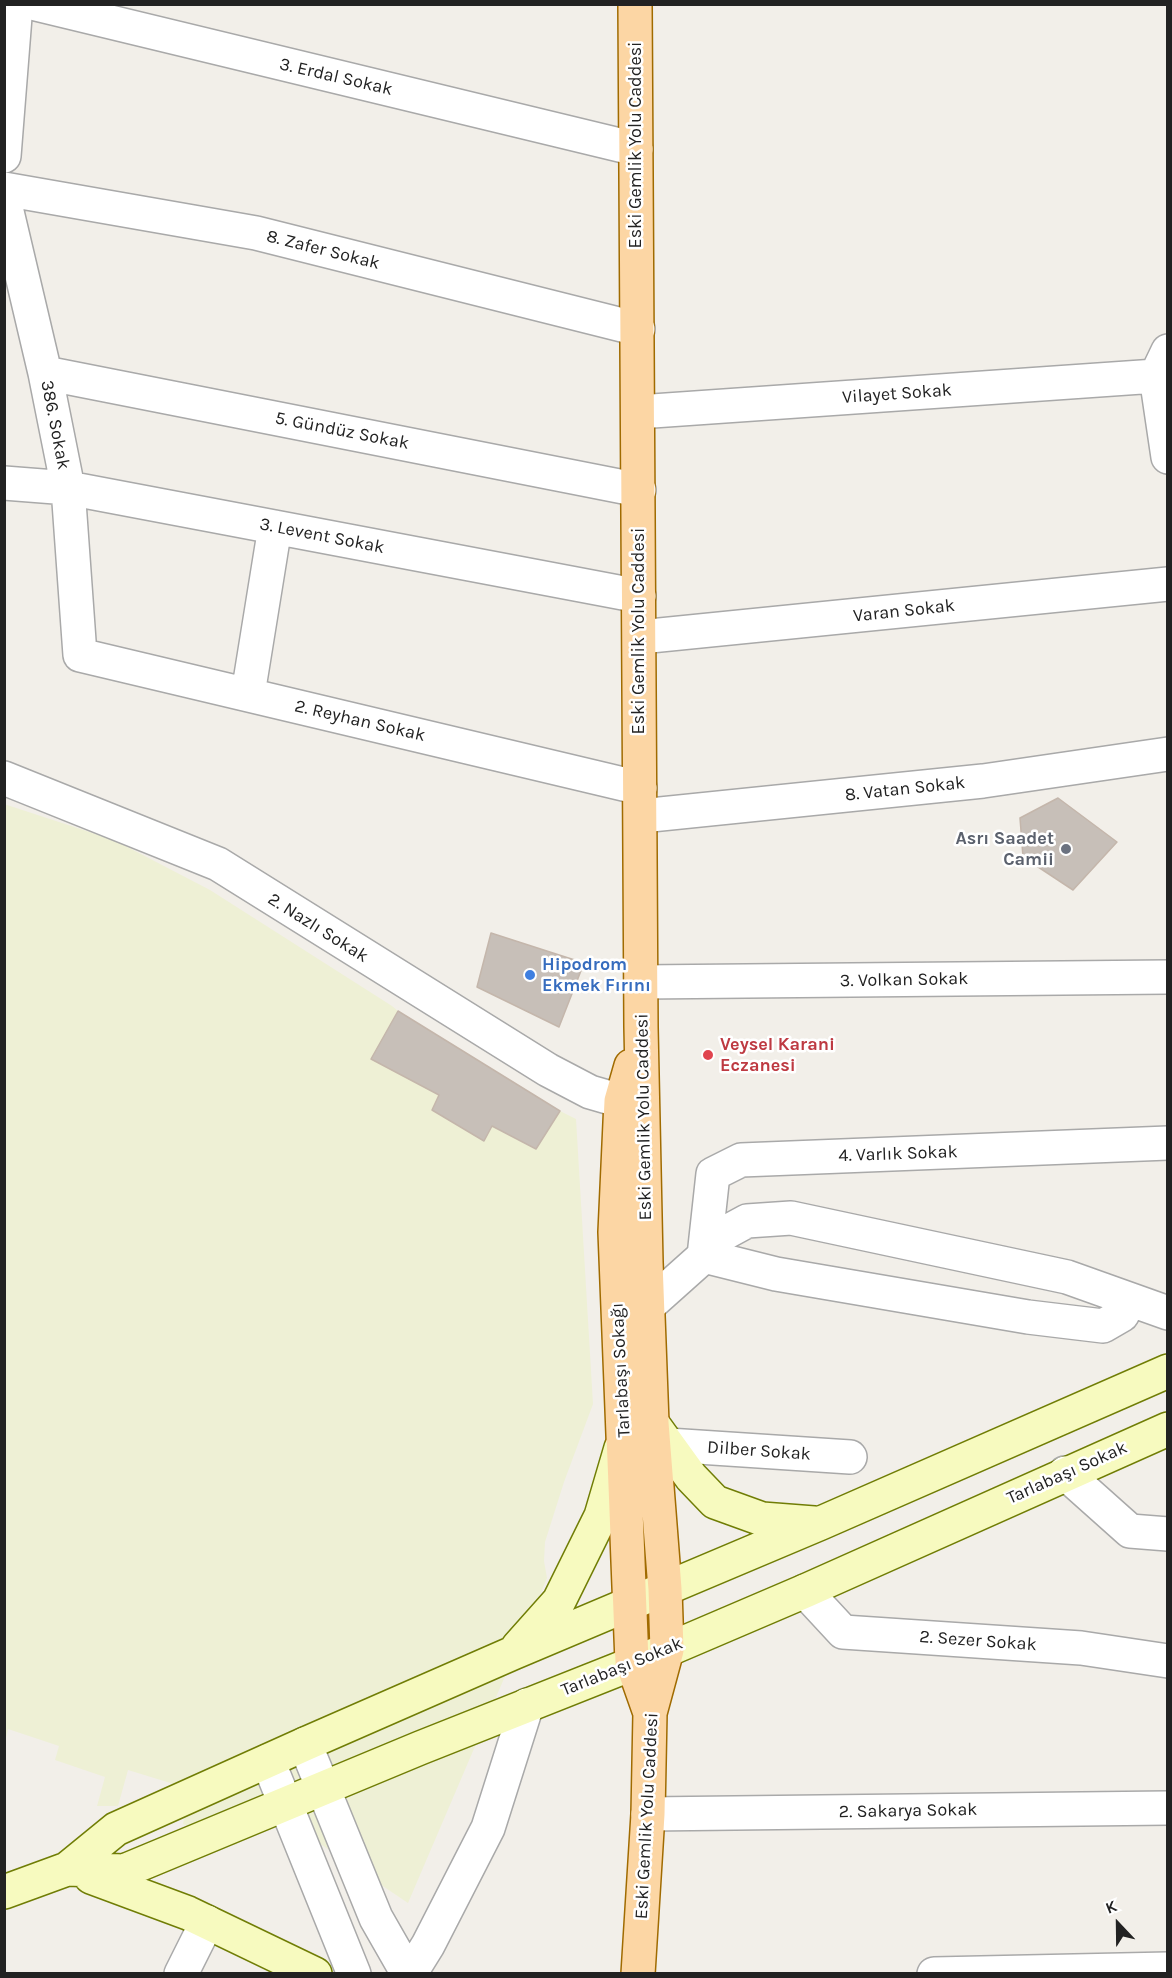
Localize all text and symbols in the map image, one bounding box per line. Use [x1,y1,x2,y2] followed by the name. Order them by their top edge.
[625,42,647,248] street label: Eski Gemlik Yolu Caddesi
[277,53,395,101] street label: 3. Erdal Sokak
[264,225,382,275] street label: 8. Zafer Sokak
[36,379,74,471] street label: 386. Sokak
[841,379,953,409] street label: Vilayet Sokak
[273,407,411,455] street label: 5. Gündüz Sokak
[258,513,386,559] street label: 3. Levent Sokak
[628,528,650,734] street label: Eski Gemlik Yolu Caddesi
[852,595,956,627] street label: Varan Sokak
[293,695,427,747] street label: 2. Reyhan Sokak
[844,772,966,806] street label: 8. Vatan Sokak
[955,828,1054,870] place label: Asrı Saadet Camii
[1059,842,1073,856] marker: Asrı Saadet Camii
[264,889,372,967] street label: 2. Nazlı Sokak
[542,954,651,996] place label: Hipodrom Ekmek Fırını
[523,968,537,982] marker: Hipodrom Ekmek Fırını
[839,968,969,992] street label: 3. Volkan Sokak
[631,1013,657,1221] street label: Eski Gemlik Yolu Caddesi
[720,1034,835,1076] place label: Veysel Karani Eczanesi
[701,1048,715,1062] marker: Veysel Karani Eczanesi
[838,1141,958,1167] street label: 4. Varlık Sokak
[607,1302,635,1438] street label: Tarlabaşı Sokağı
[706,1437,812,1465] street label: Dilber Sokak
[1004,1437,1130,1509] street label: Tarlabaşı Sokak
[919,1626,1037,1656] street label: 2. Sezer Sokak
[558,1633,686,1701] street label: Tarlabaşı Sokak
[631,1712,663,1920] street label: Eski Gemlik Yolu Caddesi
[838,1799,978,1823] street label: 2. Sakarya Sokak
[1088,1894,1148,1954] north arrow
[1103,1896,1119,1918] text: K

